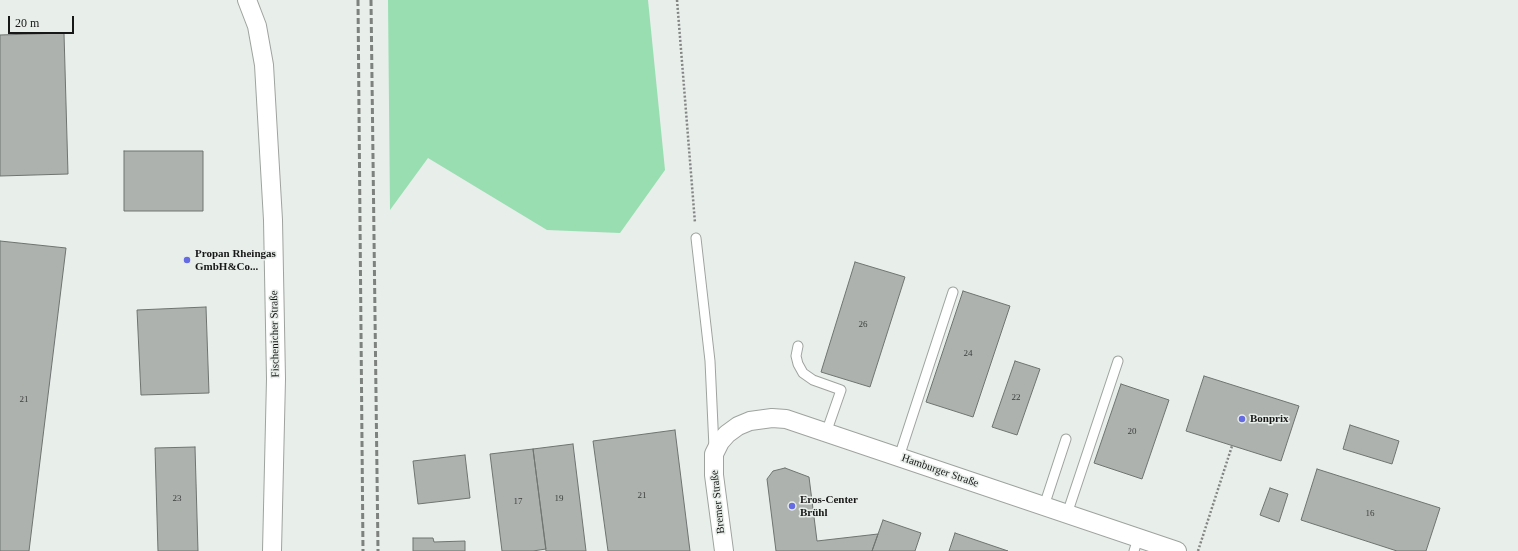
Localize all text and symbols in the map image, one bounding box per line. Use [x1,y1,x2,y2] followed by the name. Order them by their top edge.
[10,8,76,34] scale bar
[15,16,39,30] text: 20 m
[195,247,276,273] place label: Propan Rheingas GmbH&Co...
[182,255,192,265] marker: Propan Rheingas GmbH&Co...
[268,290,282,378] street label: Fischenicher Straße
[858,320,868,330] house number: 26
[964,349,972,359] house number: 24
[1012,393,1020,403] house number: 22
[20,395,28,405] house number: 21
[1250,412,1289,426] place label: Bonprix
[1237,414,1247,424] marker: Bonprix
[1128,427,1136,437] house number: 20
[900,452,980,490] street label: Hamburger Straße
[708,470,728,534] street label: Bremer Straße
[638,491,646,501] house number: 21
[800,493,858,519] place label: Eros-Center Brühl
[172,494,182,504] house number: 23
[554,494,564,504] house number: 19
[514,497,522,507] house number: 17
[787,501,797,511] marker: Eros-Center Brühl
[1366,509,1374,519] house number: 16

